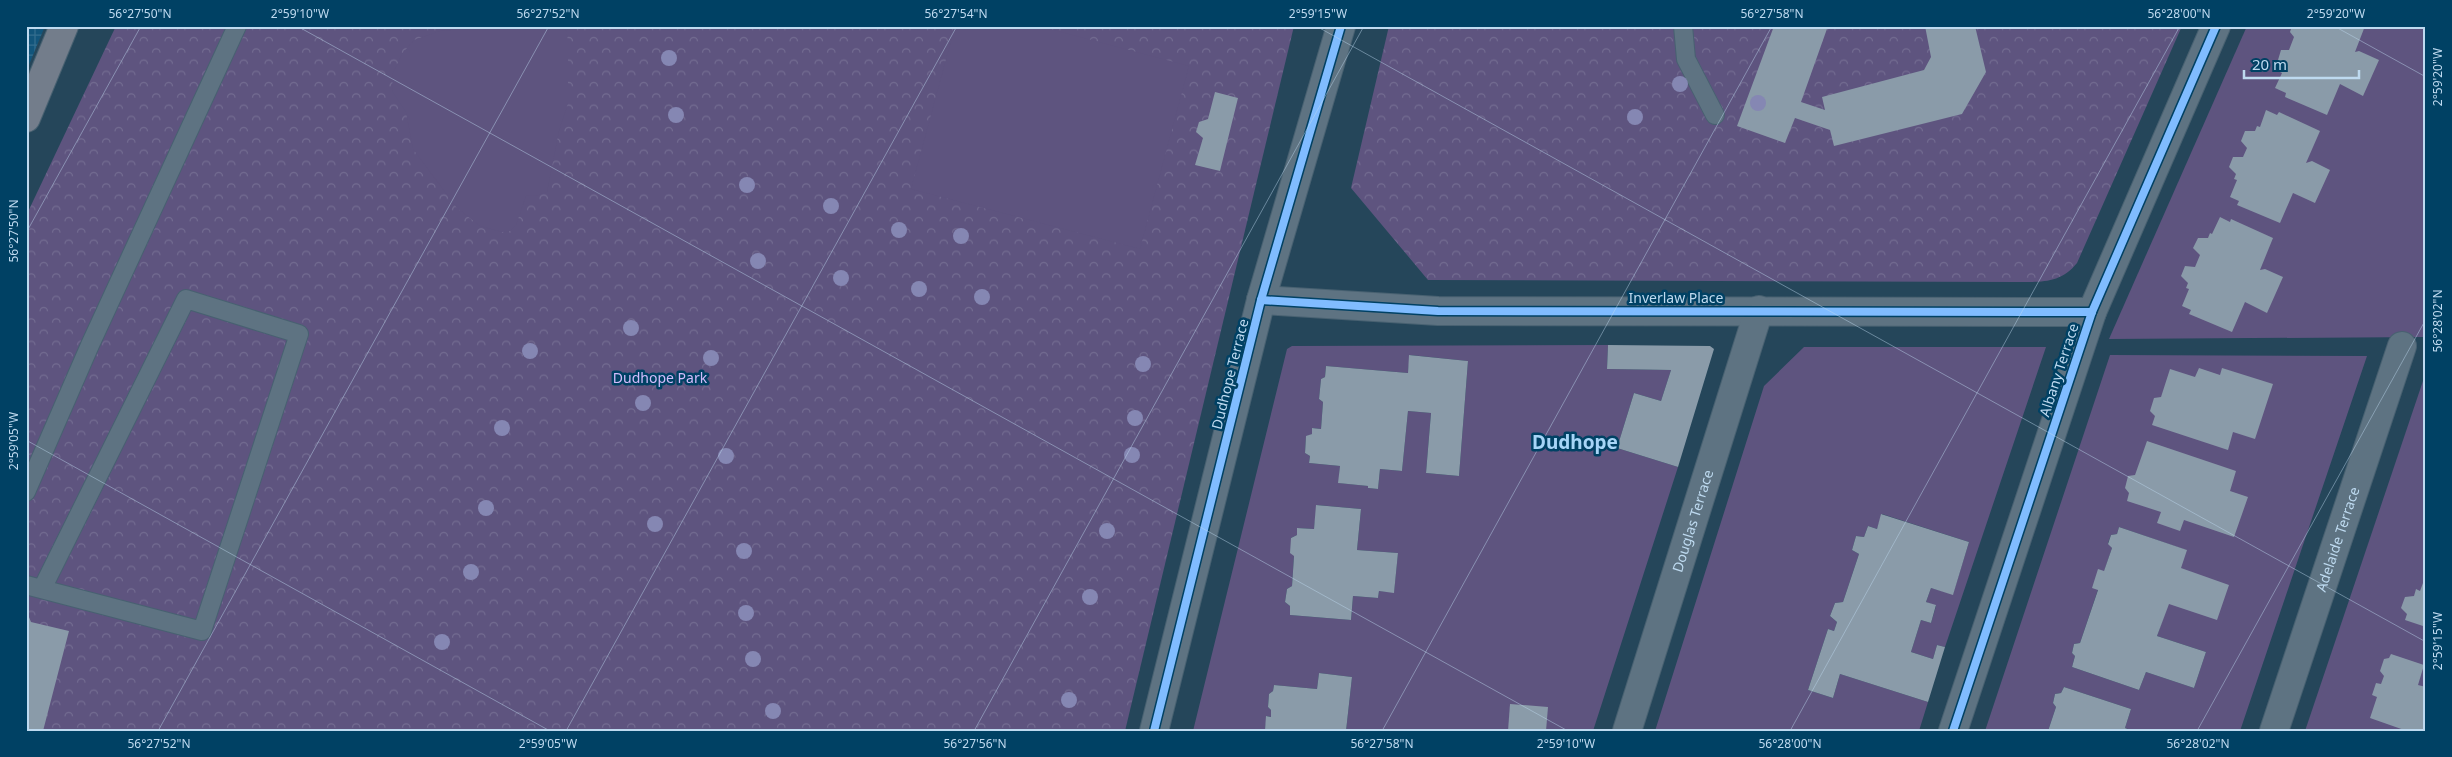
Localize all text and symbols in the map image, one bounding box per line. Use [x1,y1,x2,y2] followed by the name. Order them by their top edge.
[108,5,172,22] text: 56°27'50"N
[271,5,329,22] text: 2°59'10"W
[516,5,580,22] text: 56°27'52"N
[924,5,988,22] text: 56°27'54"N
[1289,5,1347,22] text: 2°59'15"W
[1740,5,1804,22] text: 56°27'58"N
[2147,5,2211,22] text: 56°28'00"N
[2307,5,2365,22] text: 2°59'20"W
[2244,48,2360,80] scale bar
[2429,48,2446,106] text: 2°59'20"W
[2252,54,2287,74] text: 20 m
[5,199,22,263] text: 56°27'50"N
[1629,288,1724,307] street label: Inverlaw Place
[2429,289,2446,353] text: 56°28'02"N
[1207,317,1252,431] street label: Dudhope Terrace
[2035,321,2083,419] street label: Albany Terrace
[613,368,708,387] park label: Dudhope Park
[5,412,22,470] text: 2°59'05"W
[1532,429,1618,455] district label: Dudhope
[1667,467,1717,575] street label: Douglas Terrace
[2311,484,2364,594] street label: Adelaide Terrace
[2429,612,2446,670] text: 2°59'15"W
[127,735,191,752] text: 56°27'52"N
[519,735,577,752] text: 2°59'05"W
[943,735,1007,752] text: 56°27'56"N
[1350,735,1414,752] text: 56°27'58"N
[1537,735,1595,752] text: 2°59'10"W
[1758,735,1822,752] text: 56°28'00"N
[2166,735,2230,752] text: 56°28'02"N

